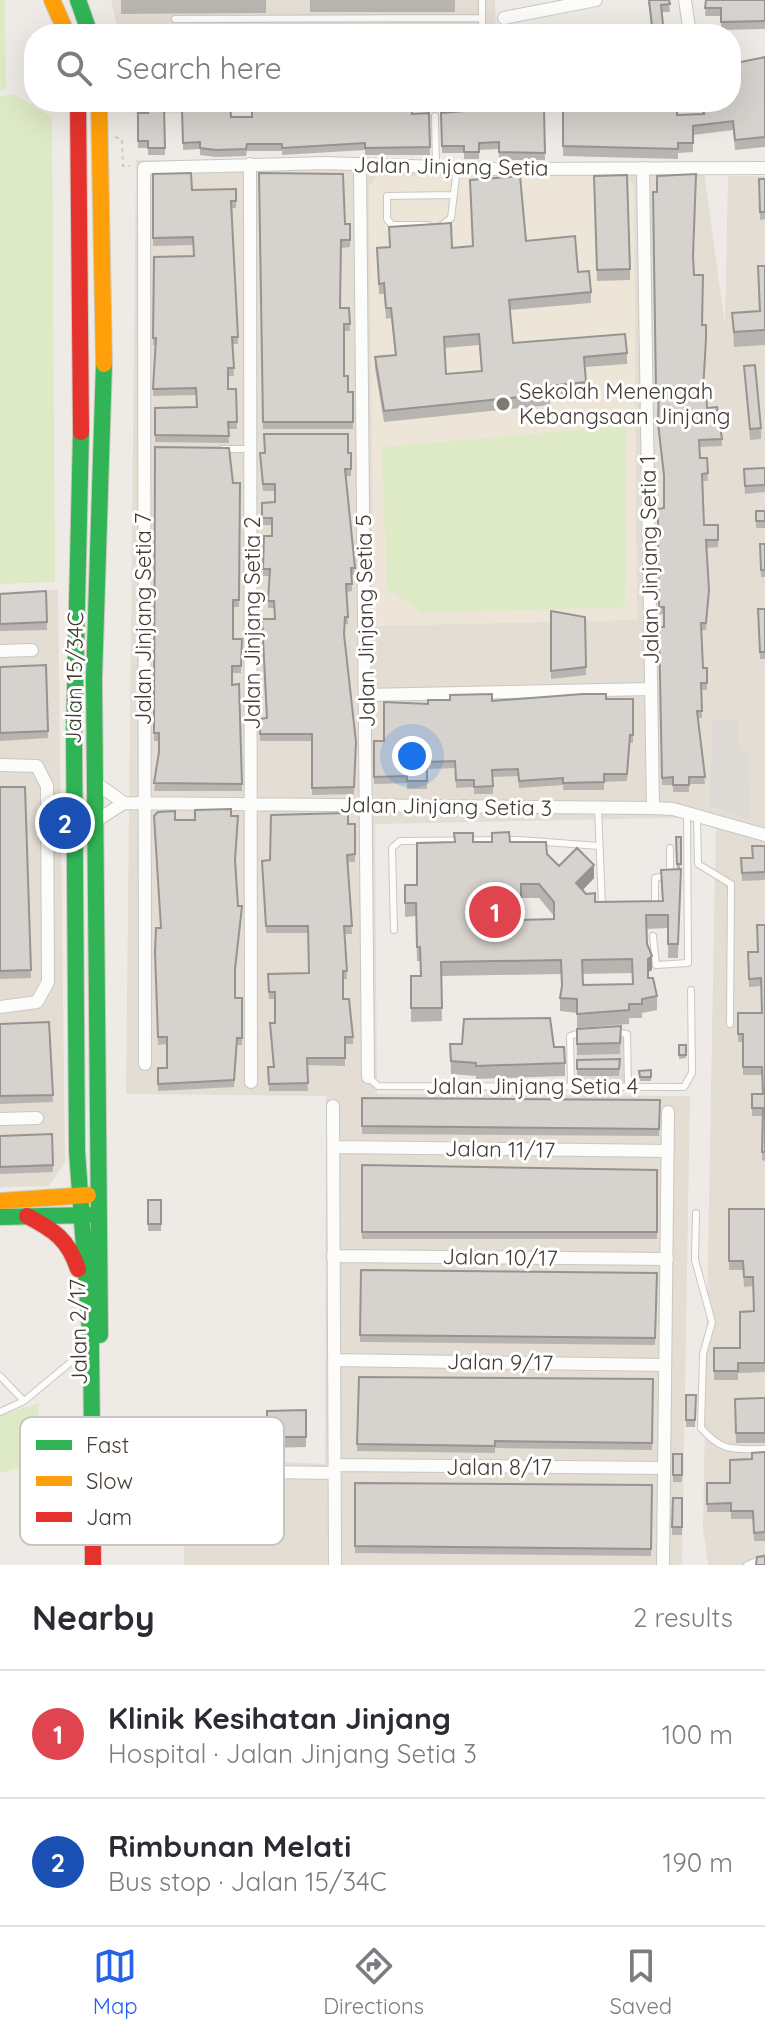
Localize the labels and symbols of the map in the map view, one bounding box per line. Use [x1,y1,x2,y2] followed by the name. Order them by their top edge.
[353,150,549,182] street label: Jalan Jinjang Setia
[519,377,731,430] place label: Sekolah Menengah Kebangsaan Jinjang
[494,395,512,413] marker: Sekolah Menengah Kebangsaan Jinjang
[633,455,665,665] street label: Jalan Jinjang Setia 1
[129,513,157,725] street label: Jalan Jinjang Setia 7
[349,514,381,728] street label: Jalan Jinjang Setia 5
[238,516,266,730] street label: Jalan Jinjang Setia 2
[59,612,89,744] street label: Jalan 15/34C
[392,736,432,776] your location
[339,790,553,822] street label: Jalan Jinjang Setia 3
[39,793,91,853] pin: 2
[469,882,521,942] pin: 1
[426,1072,638,1100] street label: Jalan Jinjang Setia 4
[445,1134,555,1164] street label: Jalan 11/17
[442,1242,558,1272] street label: Jalan 10/17
[63,1279,93,1385] street label: Jalan 2/17
[447,1347,553,1377] street label: Jalan 9/17
[20,1417,284,1545] legend
[86,1431,129,1459] text: Fast
[446,1453,552,1481] street label: Jalan 8/17
[86,1467,133,1495] text: Slow
[86,1503,132,1531] text: Jam

